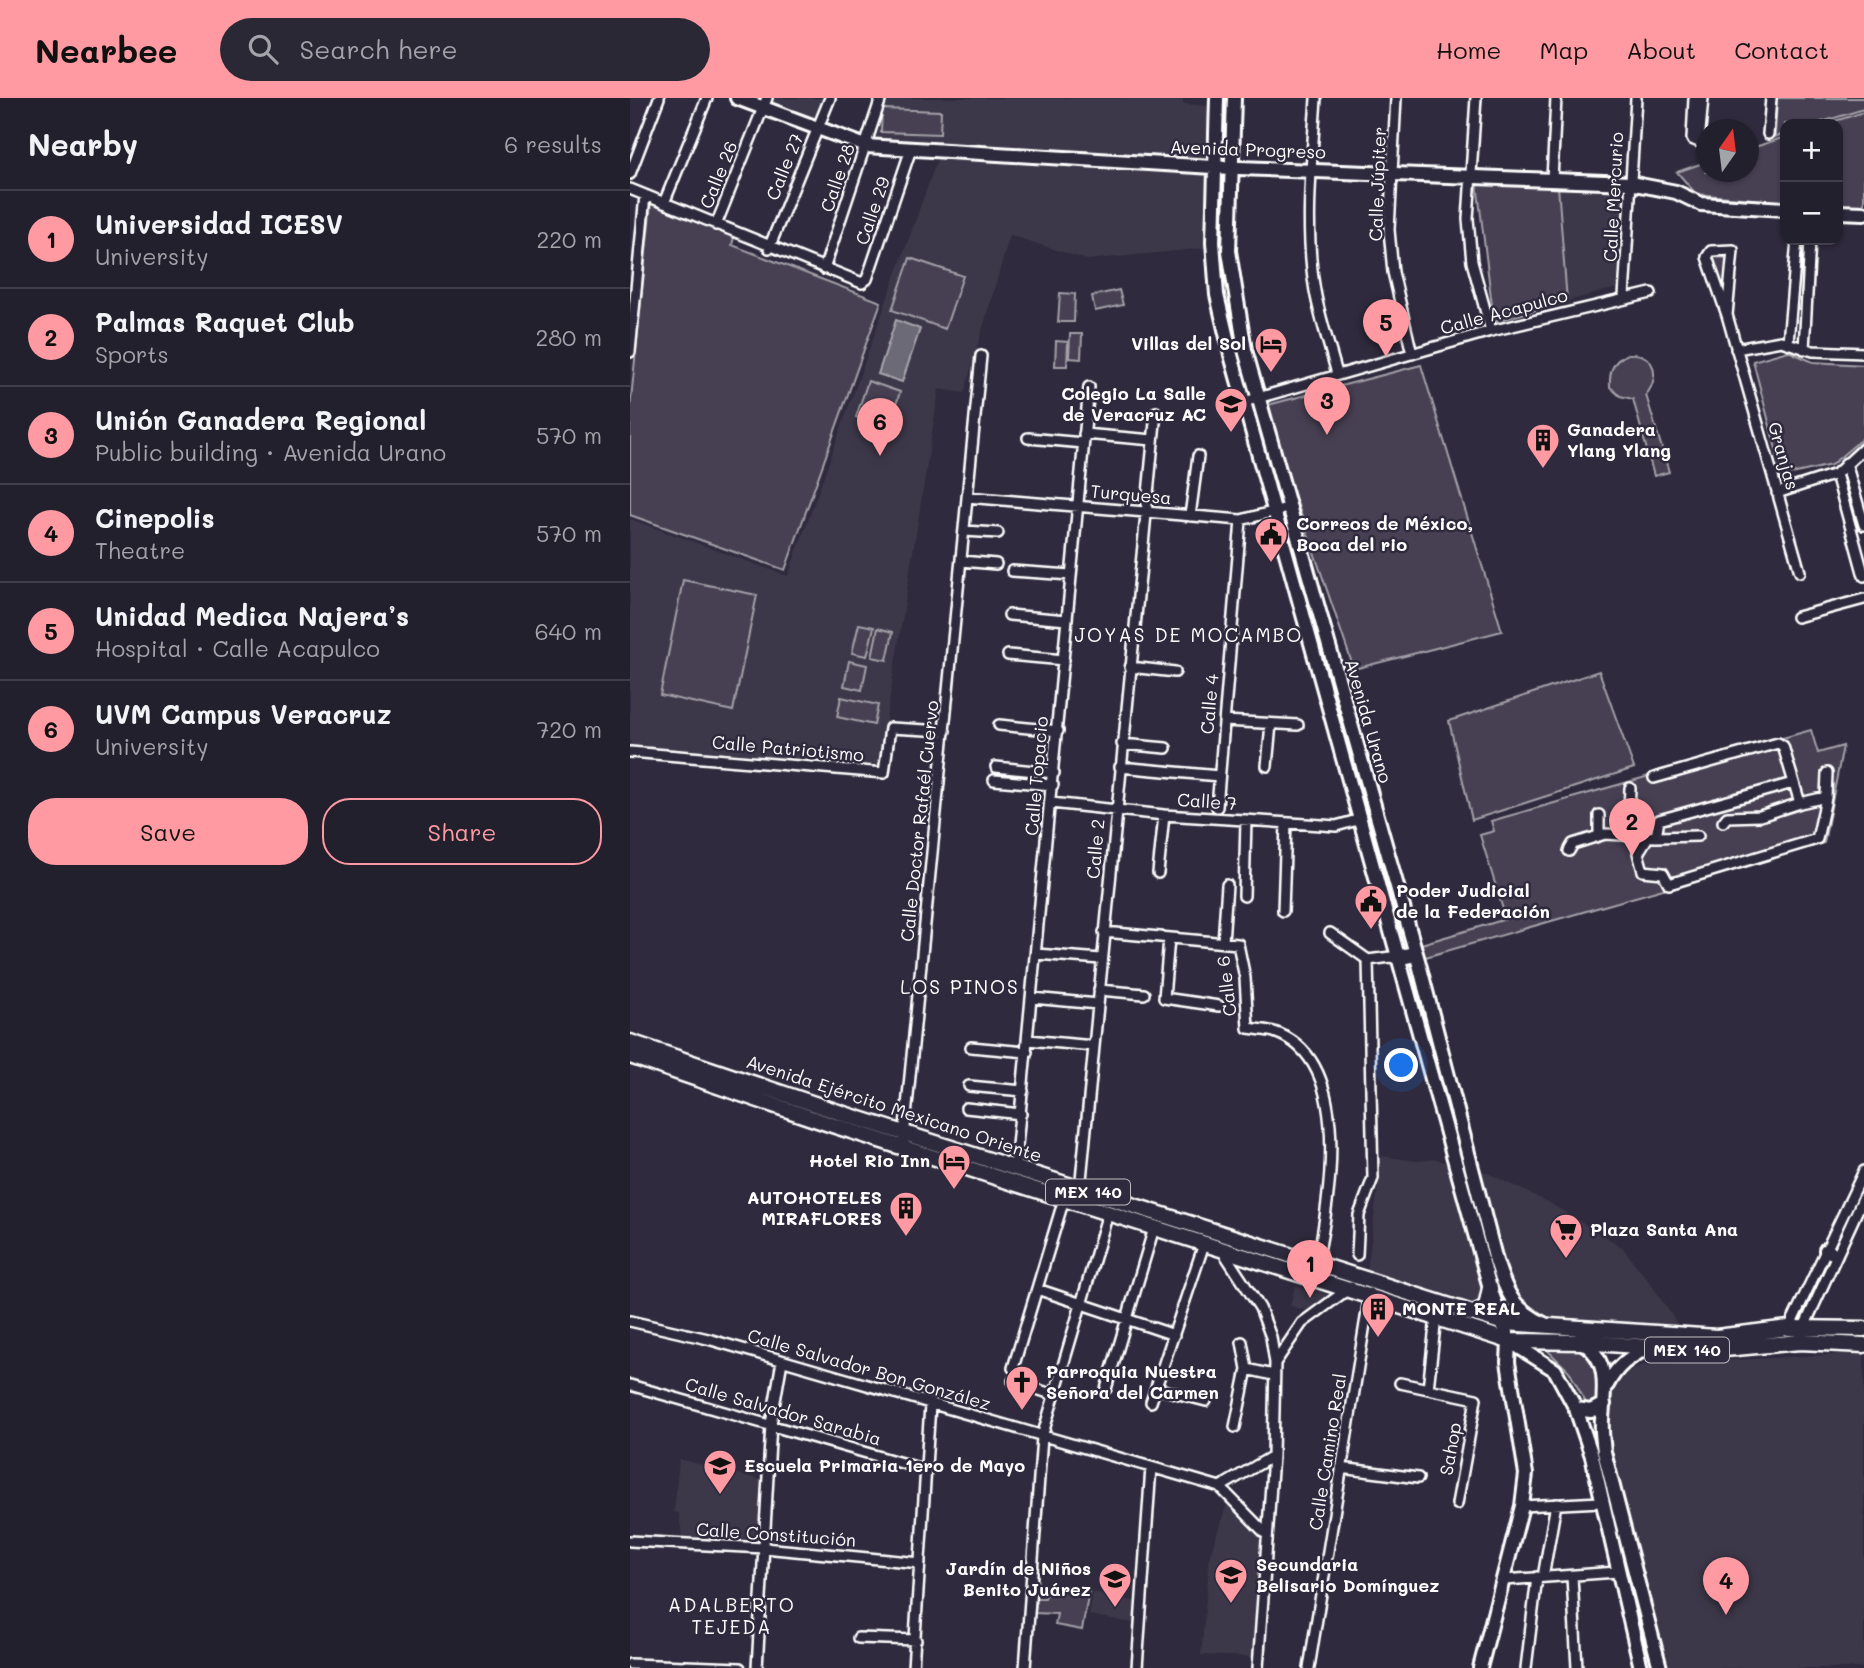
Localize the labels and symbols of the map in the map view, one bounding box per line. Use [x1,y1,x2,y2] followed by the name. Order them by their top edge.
[1696,119,1759,182] north arrow
[1363,126,1391,242] street label: Calle Júpiter
[760,130,808,204] street label: Calle 27
[1598,131,1628,263] street label: Calle Mercurio
[1170,134,1327,164] street label: Avenida Progreso
[694,137,742,212] street label: Calle 26
[814,140,860,215] street label: Calle 28
[849,173,895,248] street label: Calle 29
[1437,282,1570,340] street label: Calle Acapulco
[1363,299,1409,357] pin: 5
[1252,325,1290,374] hotel icon: Villas del Sol
[1131,331,1246,355] place label: Villas del Sol
[1304,377,1350,435] pin: 3
[1061,381,1206,426] place label: Colegio La Salle de Veracruz AC
[1212,385,1250,434] school or university icon: Colegio La Salle de Veracruz AC
[857,398,903,456] pin: 6
[1567,417,1671,462] place label: Ganadera Ylang Ylang
[1763,419,1805,492] street label: Granjas
[1524,421,1562,470] building icon: Ganadera Ylang Ylang
[1089,479,1173,510] street label: Turquesa
[1296,511,1473,556] place label: Correos de México, Boca del rio
[1252,515,1290,564] public building icon: Correos de México, Boca del rio
[1075,622,1303,647] district label: JOYAS DE MOCAMBO
[1340,656,1398,786] street label: Avenida Urano
[1194,672,1224,735] street label: Calle 4
[894,699,944,943] street label: Calle Doctor Rafaél Cuervo
[1019,715,1053,837] street label: Calle Topacio
[711,729,865,767] street label: Calle Patriotismo
[1176,787,1238,815] street label: Calle 7
[1609,798,1655,856] pin: 2
[1080,818,1110,880] street label: Calle 2
[1396,878,1550,923] place label: Poder Judicial de la Federación
[1352,882,1390,931] public building icon: Poder Judicial de la Federación
[1210,954,1242,1018] street label: Calle 6
[900,974,1020,999] district label: LOS PINOS
[1384,1048,1418,1082] your location
[743,1049,1045,1167] street label: Avenida Ejército Mexicano Oriente
[935,1142,973,1191] hotel icon: Hotel Rio Inn
[809,1148,930,1172] place label: Hotel Rio Inn
[1046,1180,1130,1204] road number: MEX 140
[747,1185,882,1230] place label: AUTOHOTELES MIRAFLORES
[887,1189,925,1238] building icon: AUTOHOTELES MIRAFLORES
[1547,1211,1585,1260] supermarket icon: Plaza Santa Ana
[1590,1217,1738,1241] place label: Plaza Santa Ana
[1287,1240,1333,1298] pin: 1
[1359,1290,1397,1339] building icon: MONTE REAL
[1402,1296,1520,1320] place label: MONTE REAL
[745,1323,994,1415] street label: Calle Salvador Bon González
[1645,1338,1729,1362] road number: MEX 140
[1046,1359,1219,1404] place label: Parroquia Nuestra Señora del Carmen
[1003,1363,1041,1412] church icon: Parroquia Nuestra Señora del Carmen
[682,1371,884,1451] street label: Calle Salvador Sarabia
[1303,1372,1351,1532] street label: Calle Camino Real
[1434,1421,1466,1477] street label: Sahop
[701,1447,739,1496] school or university icon: Escuela Primaria 1ero de Mayo
[744,1453,1025,1477] place label: Escuela Primaria 1ero de Mayo
[695,1516,857,1552] street label: Calle Constitución
[1256,1552,1440,1597] place label: Secundaria Belisario Domínguez
[946,1556,1091,1601] place label: Jardín de Niños Benito Juárez
[1212,1556,1250,1605] school or university icon: Secundaria Belisario Domínguez
[1703,1557,1749,1615] pin: 4
[1096,1560,1134,1609] school or university icon: Jardín de Niños Benito Juárez
[668,1592,796,1639] district label: ADALBERTO TEJEDA

